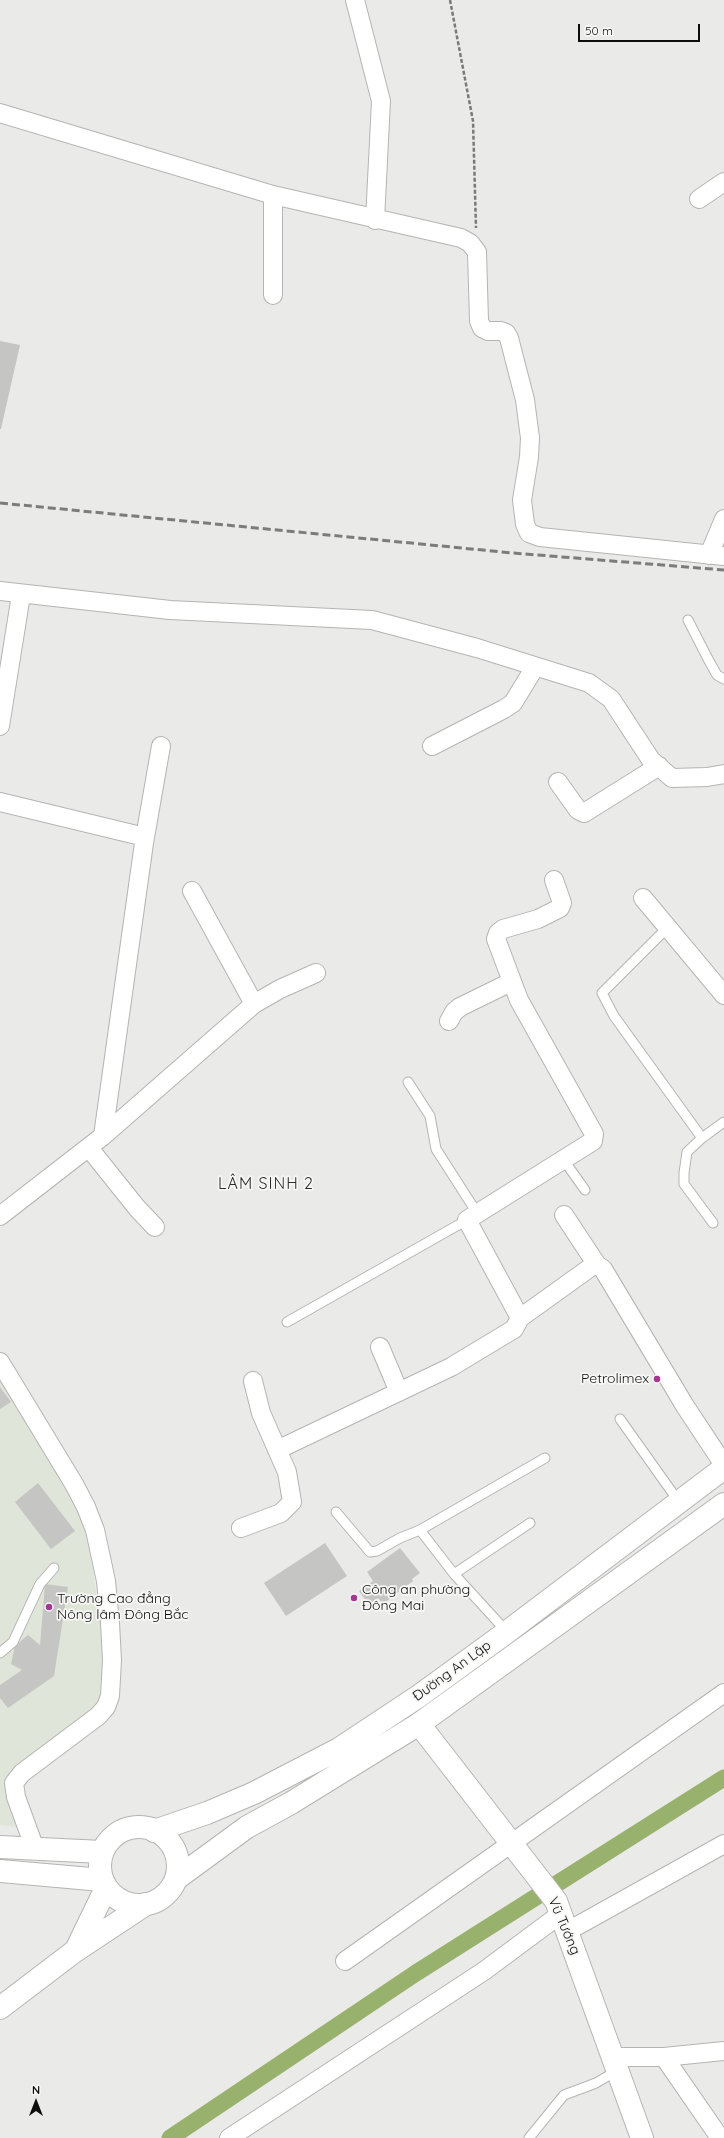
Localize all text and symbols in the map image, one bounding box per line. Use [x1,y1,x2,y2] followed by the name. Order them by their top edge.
[580,16,702,42] scale bar
[585,23,613,38] text: 50 m
[218,1174,314,1194] district label: LÂM SINH 2
[581,1371,649,1387] place label: Petrolimex
[652,1374,662,1384] marker: Petrolimex
[362,1582,470,1614] place label: Công an phường Đông Mai
[57,1591,189,1624] place label: Trường Cao đẳng Nông lâm Đông Bắc
[349,1593,359,1603] marker: Công an phường Đông Mai
[44,1602,54,1612] marker: Trường Cao đẳng Nông lâm Đông Bắc
[410,1637,494,1705] street label: Đường An Lập
[544,1895,584,1957] street label: Vũ Tướng
[16,2082,56,2122] north arrow
[32,2083,40,2097] text: N

